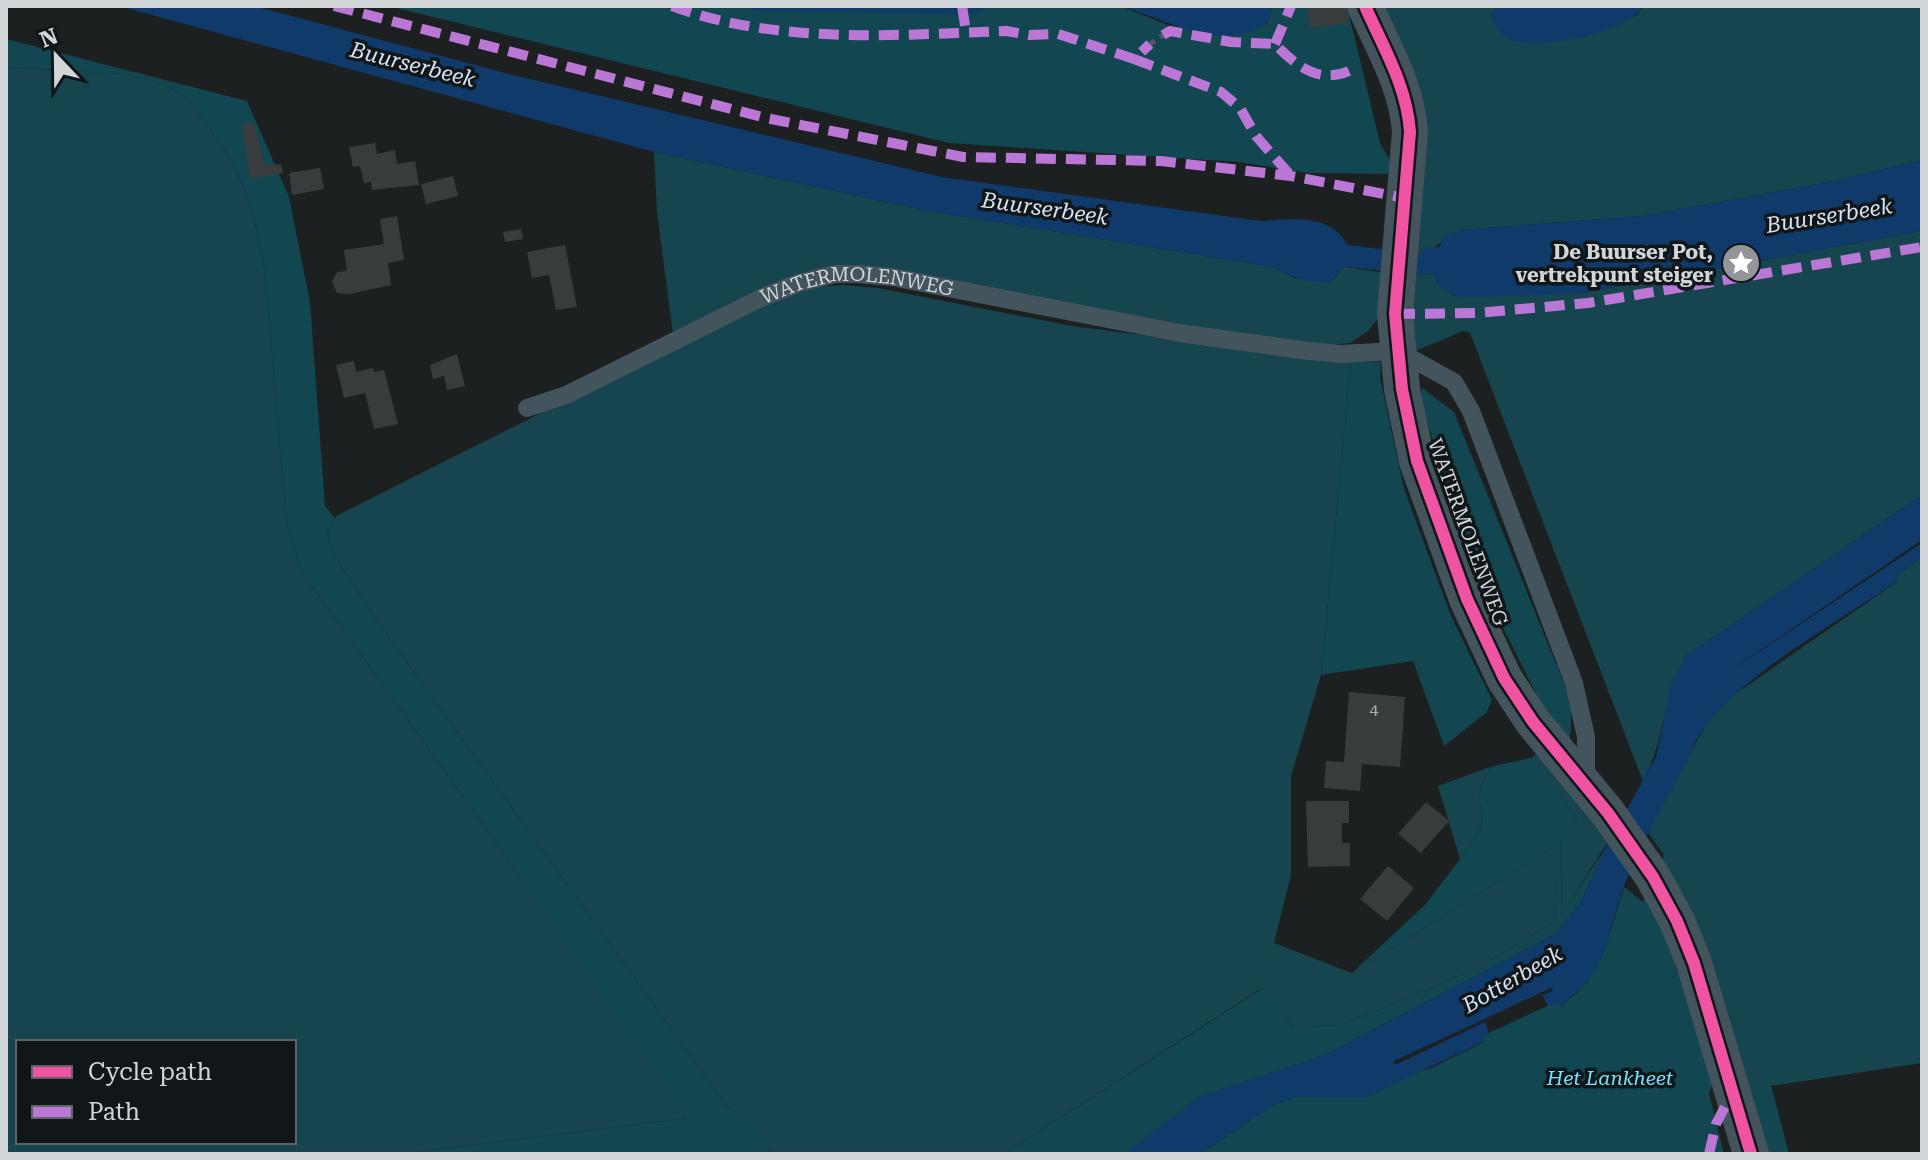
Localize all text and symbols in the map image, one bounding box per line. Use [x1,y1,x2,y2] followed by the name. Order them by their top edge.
[16,16,96,96] north arrow
[36,23,61,53] text: N
[347,37,478,92] water label: Buurserbeek
[979,187,1110,230] water label: Buurserbeek
[1763,193,1894,238] water label: Buurserbeek
[1515,240,1713,287] place label: De Buurser Pot, vertrekpunt steiger
[1720,242,1762,284] place icon: De Buurser Pot, vertrekpunt steiger
[757,262,956,309] street label: WATERMOLENWEG
[1423,435,1513,629] street label: WATERMOLENWEG
[1370,700,1379,719] house number: 4
[1457,941,1567,1018] water label: Botterbeek
[16,1040,296,1144] legend
[88,1058,212,1086] text: Cycle path
[1546,1066,1674,1090] park label: Het Lankheet
[88,1098,140,1126] text: Path

